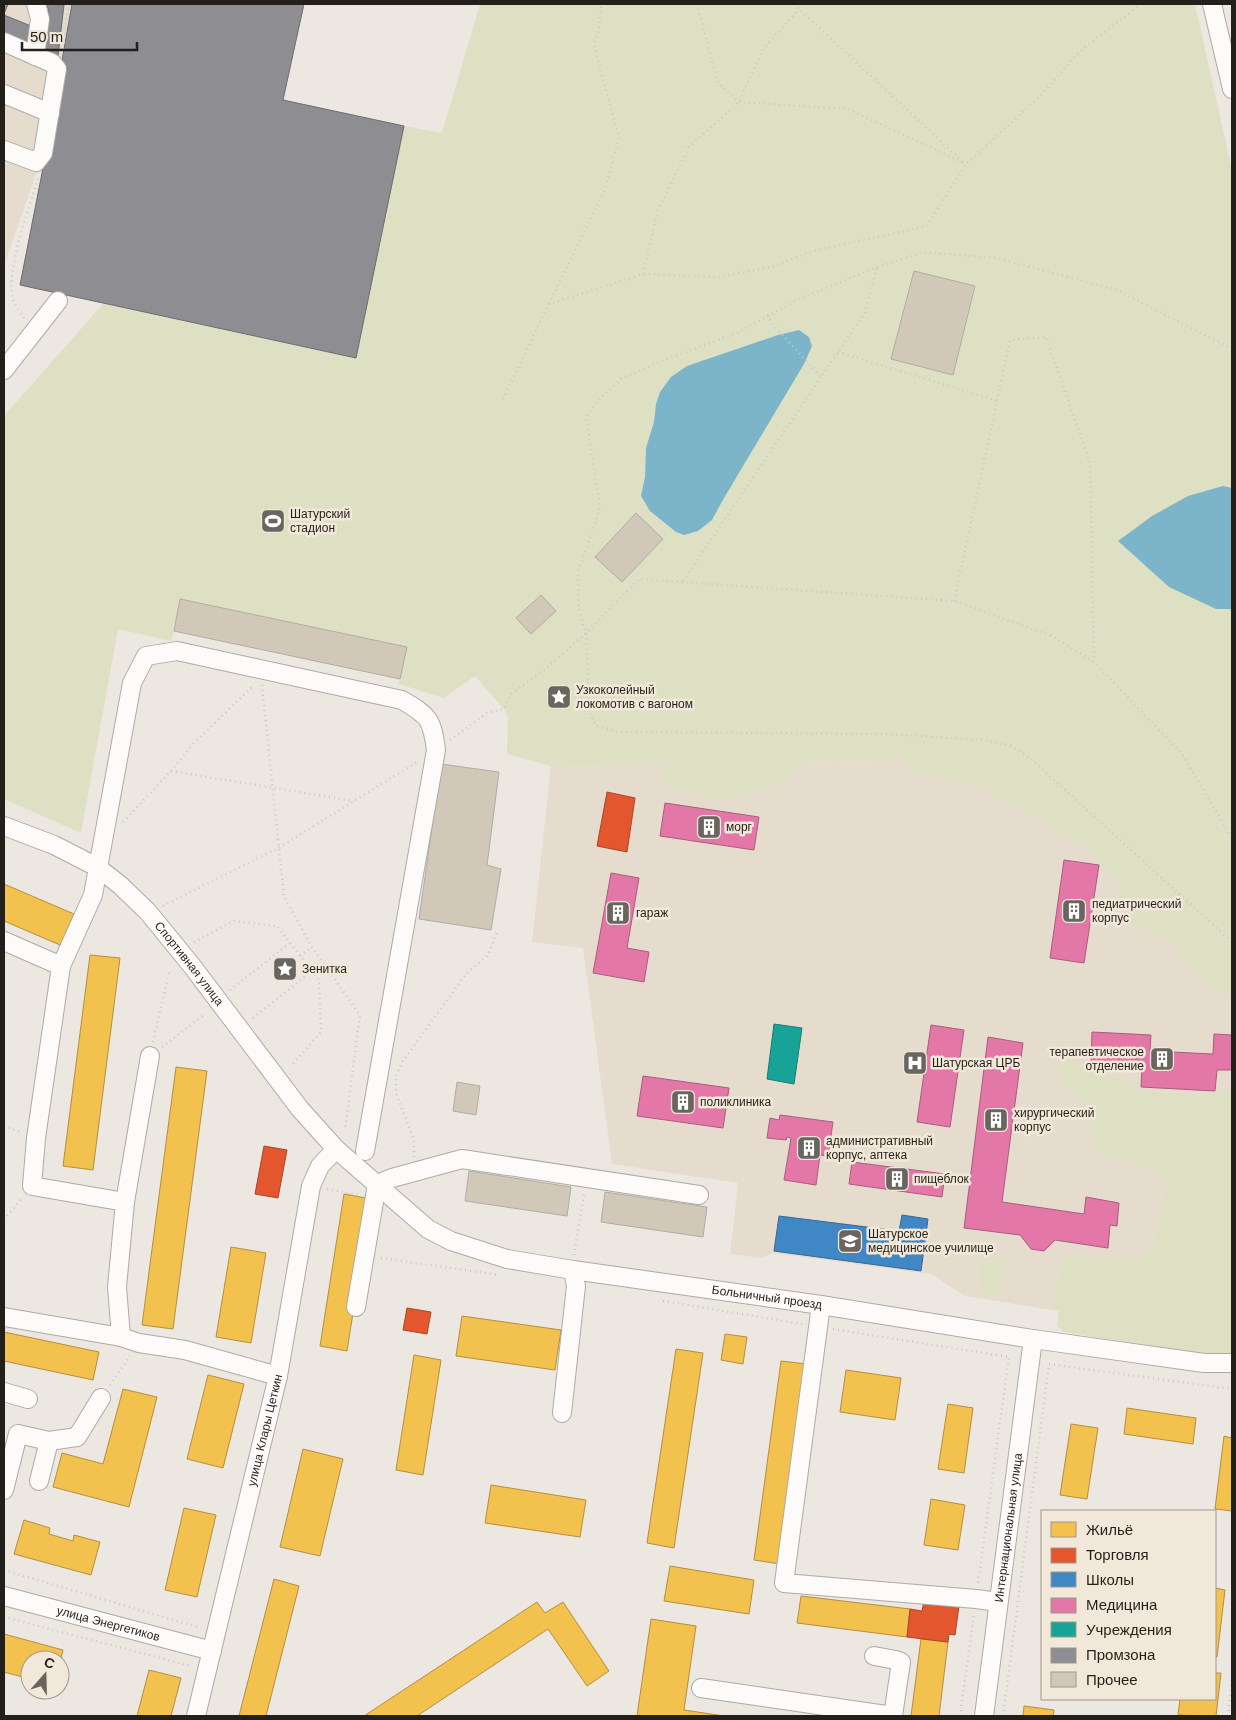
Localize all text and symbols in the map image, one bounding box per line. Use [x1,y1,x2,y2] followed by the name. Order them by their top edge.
[22,20,138,52] scale bar
[30,28,63,45] text: 50 m
[290,507,350,535] place label: Шатурский стадион
[260,508,286,534] sports icon: Шатурский стадион
[576,683,693,711] place label: Узкоколейный локомотив с вагоном
[546,684,572,710] place icon: Узкоколейный локомотив с вагоном
[696,814,722,840] building icon: морг
[726,820,753,834] place label: морг
[1092,897,1181,925] place label: педиатрический корпус
[1061,898,1087,924] building icon: педиатрический корпус
[605,900,631,926] building icon: гараж
[636,906,668,920] place label: гараж
[152,919,227,1009] street label: Спортивная улица
[272,956,298,982] place icon: Зенитка
[302,962,347,976] place label: Зенитка
[1049,1045,1144,1073] place label: терапевтическое отделение
[1149,1046,1175,1072] building icon: терапевтическое отделение
[902,1050,928,1076] hospital icon: Шатурская ЦРБ
[932,1056,1020,1070] place label: Шатурская ЦРБ
[670,1089,696,1115] building icon: поликлиника
[700,1095,772,1109] place label: поликлиника
[1014,1106,1094,1134] place label: хирургический корпус
[983,1107,1009,1133] building icon: хирургический корпус
[826,1134,933,1162] place label: административный корпус, аптека
[796,1135,822,1161] building icon: административный корпус, аптека
[884,1166,910,1192] building icon: пищеблок
[914,1172,970,1186] place label: пищеблок
[868,1227,994,1255] place label: Шатурское медицинское училище
[837,1228,863,1254] school or university icon: Шатурское медицинское училище
[711,1283,823,1312] street label: Больничный проезд
[245,1373,285,1488] street label: улица Клары Цеткин
[992,1452,1025,1603] street label: Интернациональная улица
[1041,1510,1216,1700] legend
[1086,1521,1133,1538] text: Жильё
[1086,1546,1149,1563] text: Торговля
[1086,1571,1134,1588] text: Школы
[1086,1596,1158,1613] text: Медицина
[55,1603,161,1644] street label: улица Энергетиков
[1086,1621,1172,1638] text: Учреждения
[1086,1646,1156,1663] text: Промзона
[20,1650,70,1700] north arrow
[42,1654,57,1672] text: С
[1086,1671,1138,1688] text: Прочее

